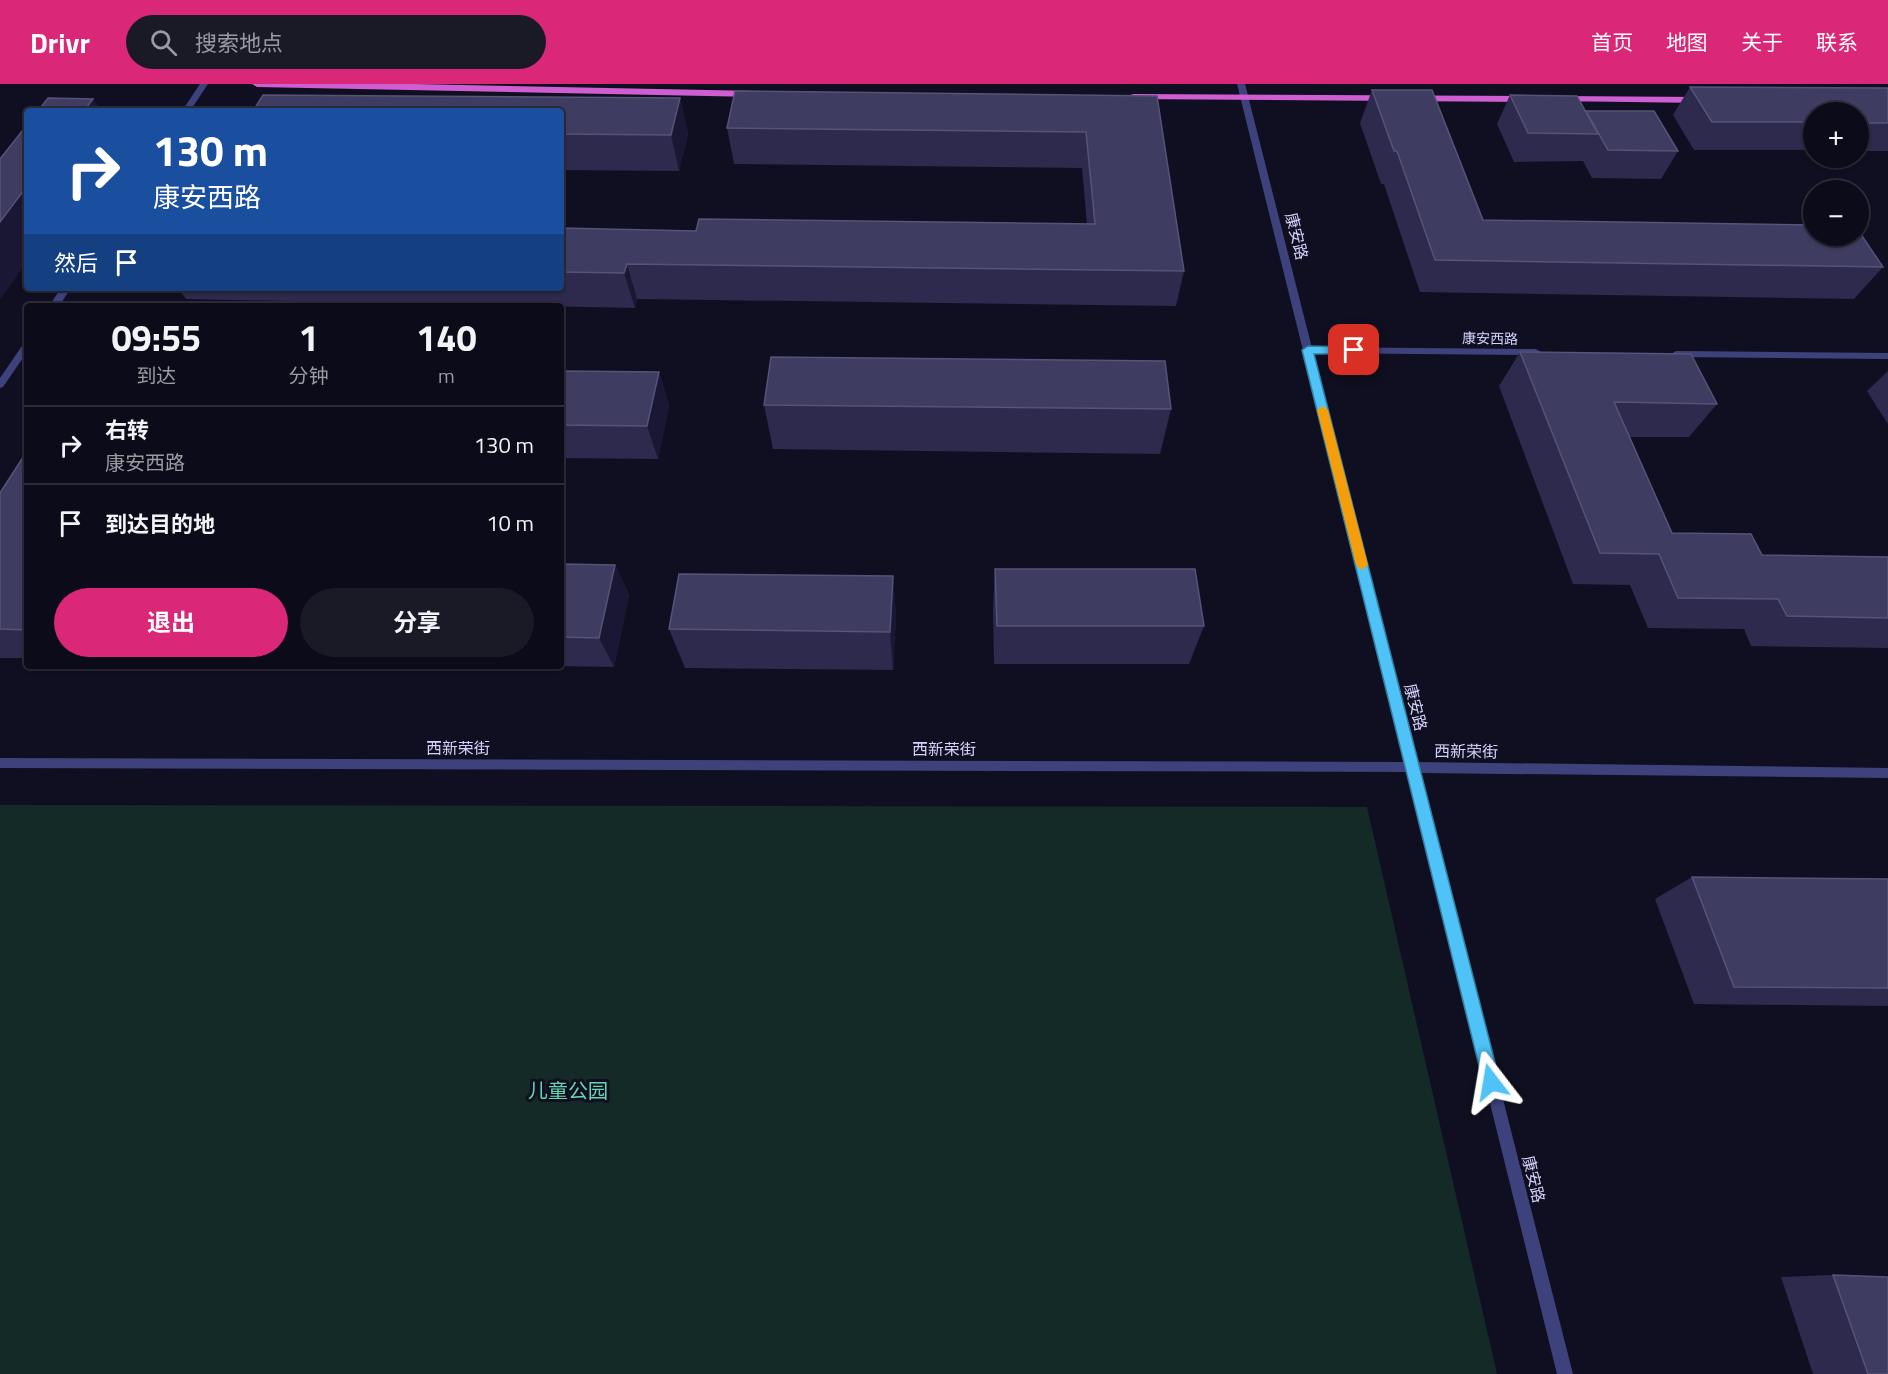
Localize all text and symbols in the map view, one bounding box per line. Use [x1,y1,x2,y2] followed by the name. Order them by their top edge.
[126,15,546,69] search box
[30,21,90,64] text: Drivr
[147,26,180,59] icon: search
[195,26,283,60] text: 搜索地点
[1591,26,1633,58] text: 首页
[1666,26,1708,58] text: 地图
[1741,26,1783,58] text: 关于
[1816,26,1858,58] text: 联系
[1803,102,1869,246] map controls
[1803,102,1869,168] button: +
[153,118,268,182] text: 130 m
[54,132,132,210] icon: right
[153,176,261,217] text: 康安西路
[1803,180,1869,246] button: −
[1280,210,1314,262] street label: 康安路
[54,246,98,280] text: 然后
[110,246,143,279] icon: arrive
[111,310,201,365] text: 09:55
[299,310,319,365] text: 1
[416,310,477,365] text: 140
[1328,324,1379,375] pin
[1462,327,1518,349] street label: 康安西路
[1337,333,1370,366] icon: arrive
[136,360,176,391] text: 到达
[289,360,329,391] text: 分钟
[438,360,455,391] text: m
[105,413,149,447] text: 右转
[474,428,534,462] text: 130 m
[54,429,87,462] icon: right
[105,447,185,478] text: 康安西路
[486,506,534,540] text: 10 m
[54,507,87,540] icon: arrive
[105,507,215,541] text: 到达目的地
[54,588,288,657] button: 退出
[300,588,534,657] button: 分享
[1399,681,1433,733] street label: 康安路
[426,736,490,760] street label: 西新荣街
[912,737,976,761] street label: 西新荣街
[1434,738,1498,764] street label: 西新荣街
[1459,1050,1523,1114] position arrow
[528,1075,608,1106] park label: 儿童公园
[1517,1153,1551,1205] street label: 康安路

